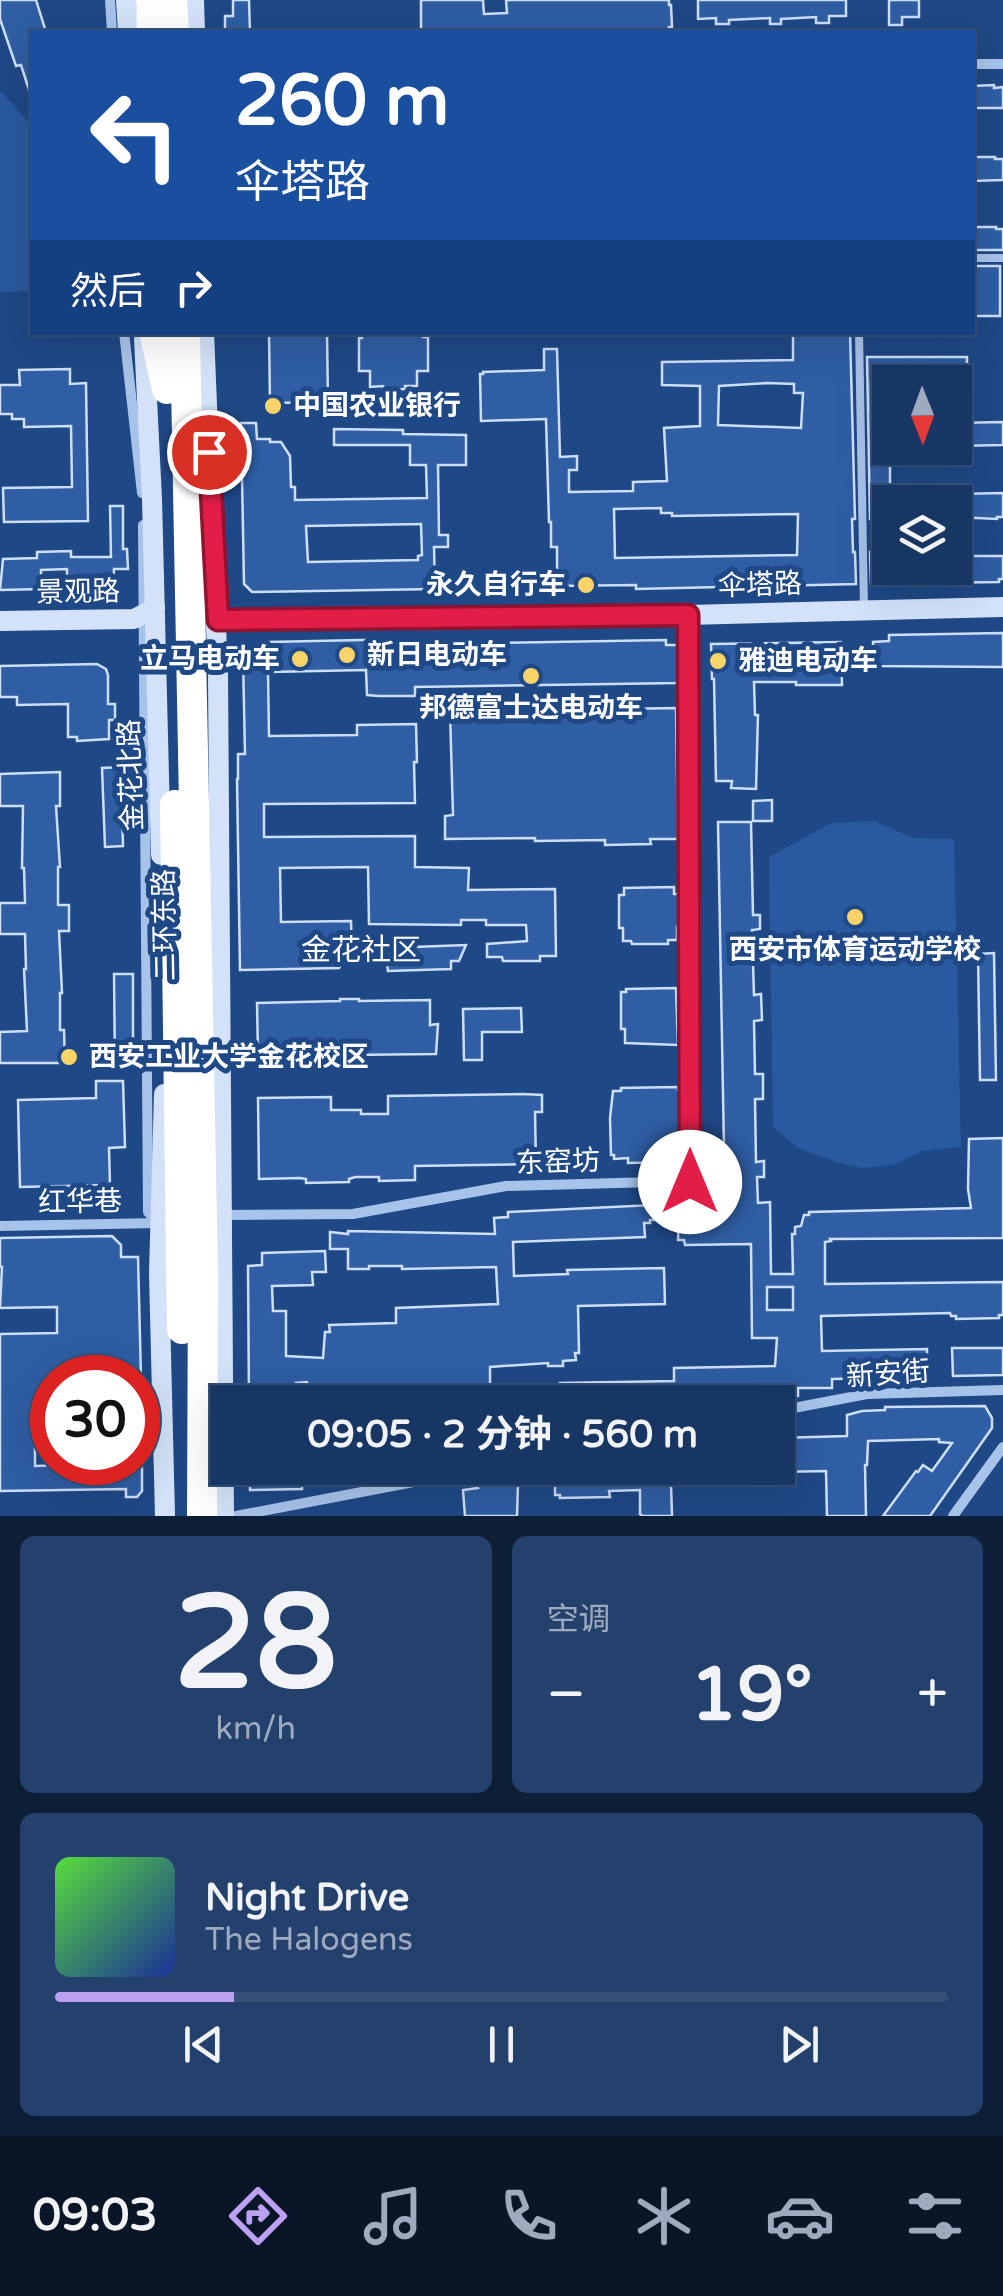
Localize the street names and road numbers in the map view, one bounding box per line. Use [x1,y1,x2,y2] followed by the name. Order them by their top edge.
[717,567,803,603] street label: 伞塔路
[36,574,120,610] street label: 景观路
[112,718,150,832] street label: 金花北路
[147,869,183,981] street label: 二环东路
[515,1144,601,1180] street label: 东窑坊
[38,1184,122,1220] street label: 红华巷
[845,1354,931,1394] street label: 新安街

